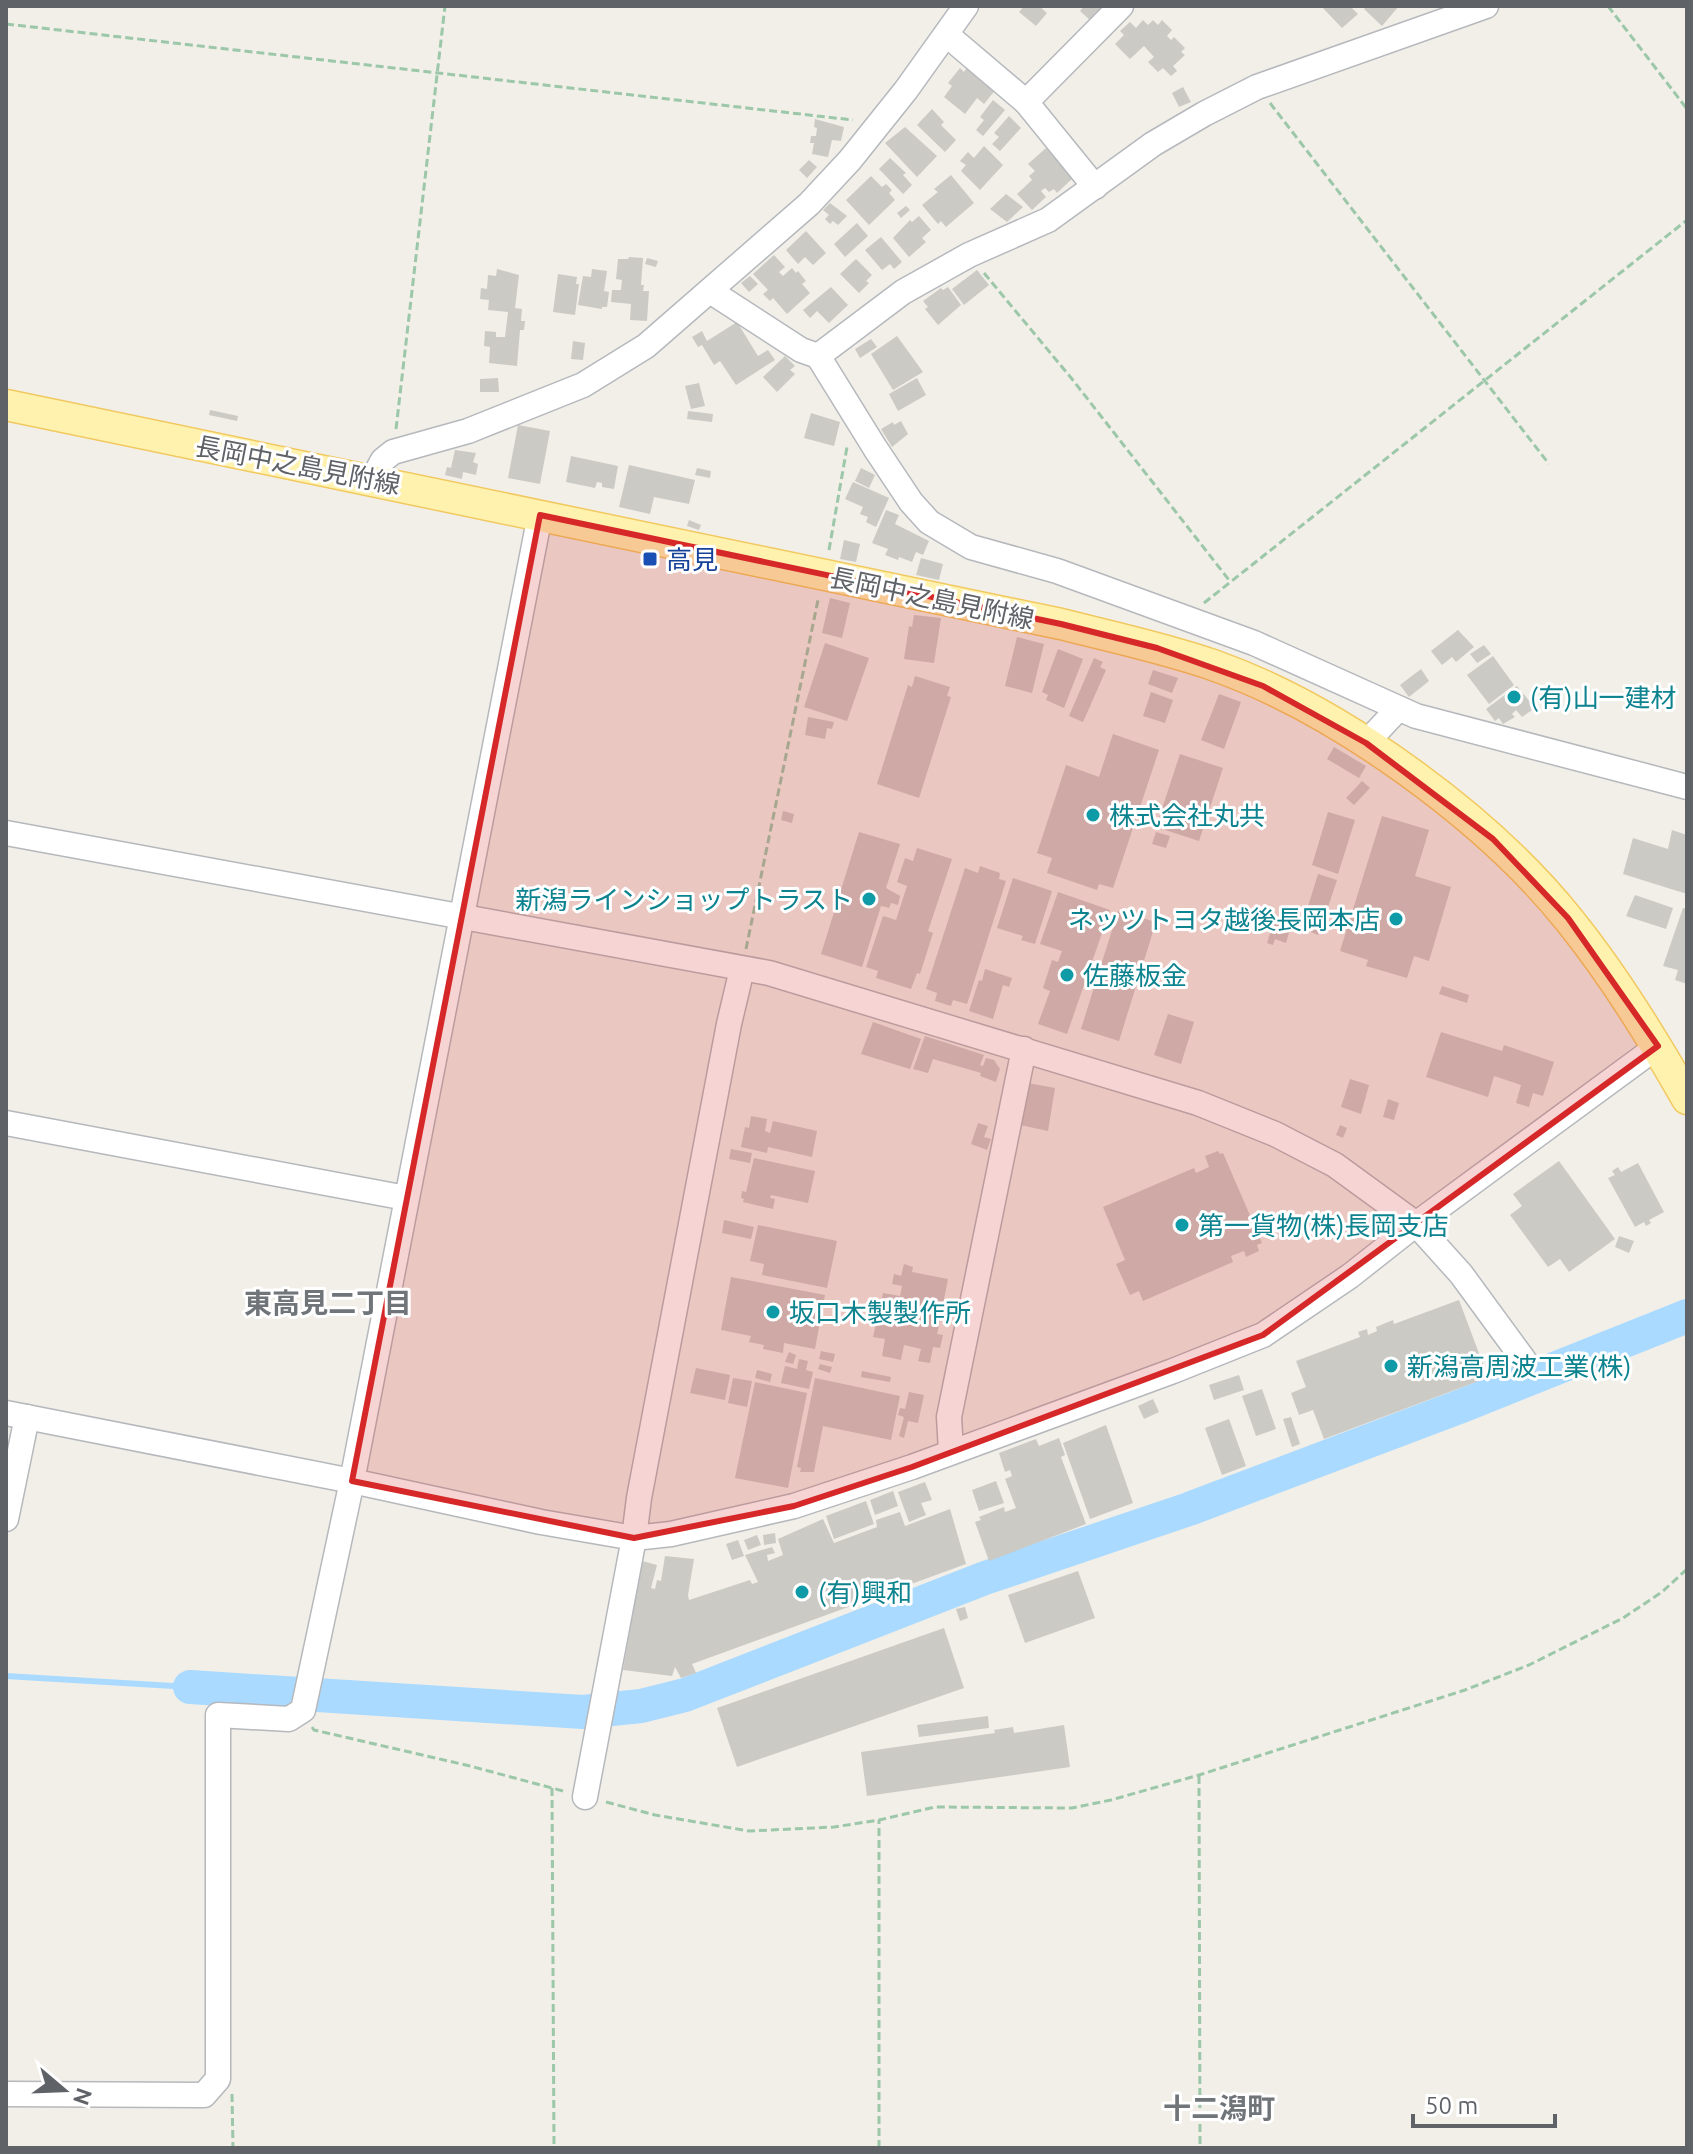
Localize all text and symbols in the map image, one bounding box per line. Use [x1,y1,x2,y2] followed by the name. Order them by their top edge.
[193,431,403,499] street label: 長岡中之島見附線
[666,545,718,574] place label: 高見
[641,550,659,568] marker: 高見
[827,562,1037,634] street label: 長岡中之島見附線
[1530,683,1676,712] place label: (有)山一建材
[1505,688,1523,706] marker: (有)山一建材
[1109,801,1265,830] place label: 株式会社丸共
[1084,806,1102,824] marker: 株式会社丸共
[516,885,853,914] place label: 新潟ラインショップトラスト
[860,890,878,908] marker: 新潟ラインショップトラスト
[1068,905,1380,934] place label: ネッツトヨタ越後長岡本店
[1387,910,1405,928] marker: ネッツトヨタ越後長岡本店
[1083,961,1187,990] place label: 佐藤板金
[1058,966,1076,984] marker: 佐藤板金
[1198,1211,1448,1240] place label: 第一貨物(株)長岡支店
[1173,1216,1191,1234] marker: 第一貨物(株)長岡支店
[244,1287,412,1318] district label: 東高見二丁目
[789,1298,971,1327] place label: 坂口木製製作所
[764,1303,782,1321] marker: 坂口木製製作所
[1407,1352,1631,1381] place label: 新潟高周波工業(株)
[1382,1357,1400,1375] marker: 新潟高周波工業(株)
[818,1578,912,1607] place label: (有)興和
[793,1583,811,1601] marker: (有)興和
[24,2050,104,2130] north arrow
[1413,2078,1555,2128] scale bar
[69,2085,98,2109] text: N
[1163,2092,1275,2123] district label: 十二潟町
[1425,2092,1478,2119] text: 50 m

